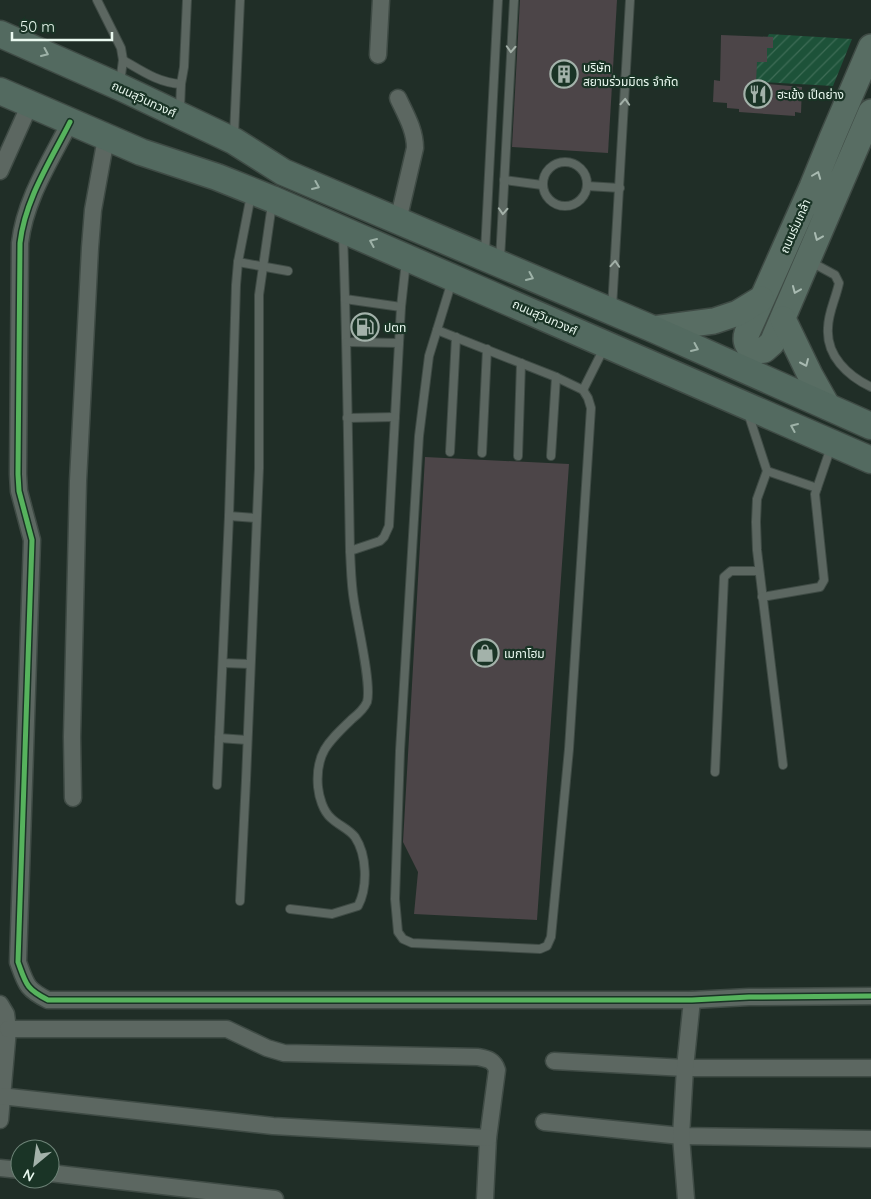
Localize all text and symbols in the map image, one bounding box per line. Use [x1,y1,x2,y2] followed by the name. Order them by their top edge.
[12,10,112,42] scale bar
[20,17,55,36] text: 50 m
[506,45,516,53] one-way arrow
[40,47,49,58] one-way arrow
[549,59,579,89] building icon: บริษัท สยามร่วมมิตร จำกัด
[583,60,678,89] place label: บริษัท สยามร่วมมิตร จำกัด
[109,78,179,120] street label: ถนนสุวินทวงศ์
[743,79,773,109] restaurant icon: ฮะเข้ง เป็ดย่าง
[777,87,844,102] place label: ฮะเข้ง เป็ดย่าง
[619,97,630,105] one-way arrow
[811,171,821,180] one-way arrow
[311,180,320,191] one-way arrow
[776,197,814,255] street label: ถนนร่มเกล้า
[497,207,508,215] one-way arrow
[814,232,824,241] one-way arrow
[369,238,378,249] one-way arrow
[609,260,620,268] one-way arrow
[525,270,534,281] one-way arrow
[791,285,802,294] one-way arrow
[510,296,580,338] street label: ถนนสุวินทวงศ์
[350,312,380,342] fuel station icon: ปตท
[384,320,406,335] place label: ปตท
[690,341,699,352] one-way arrow
[798,358,809,367] one-way arrow
[790,422,799,433] one-way arrow
[470,638,500,668] shop icon: เมกาโฮม
[504,646,545,661] place label: เมกาโฮม
[10,1139,60,1189] north arrow
[20,1165,38,1186] text: N

